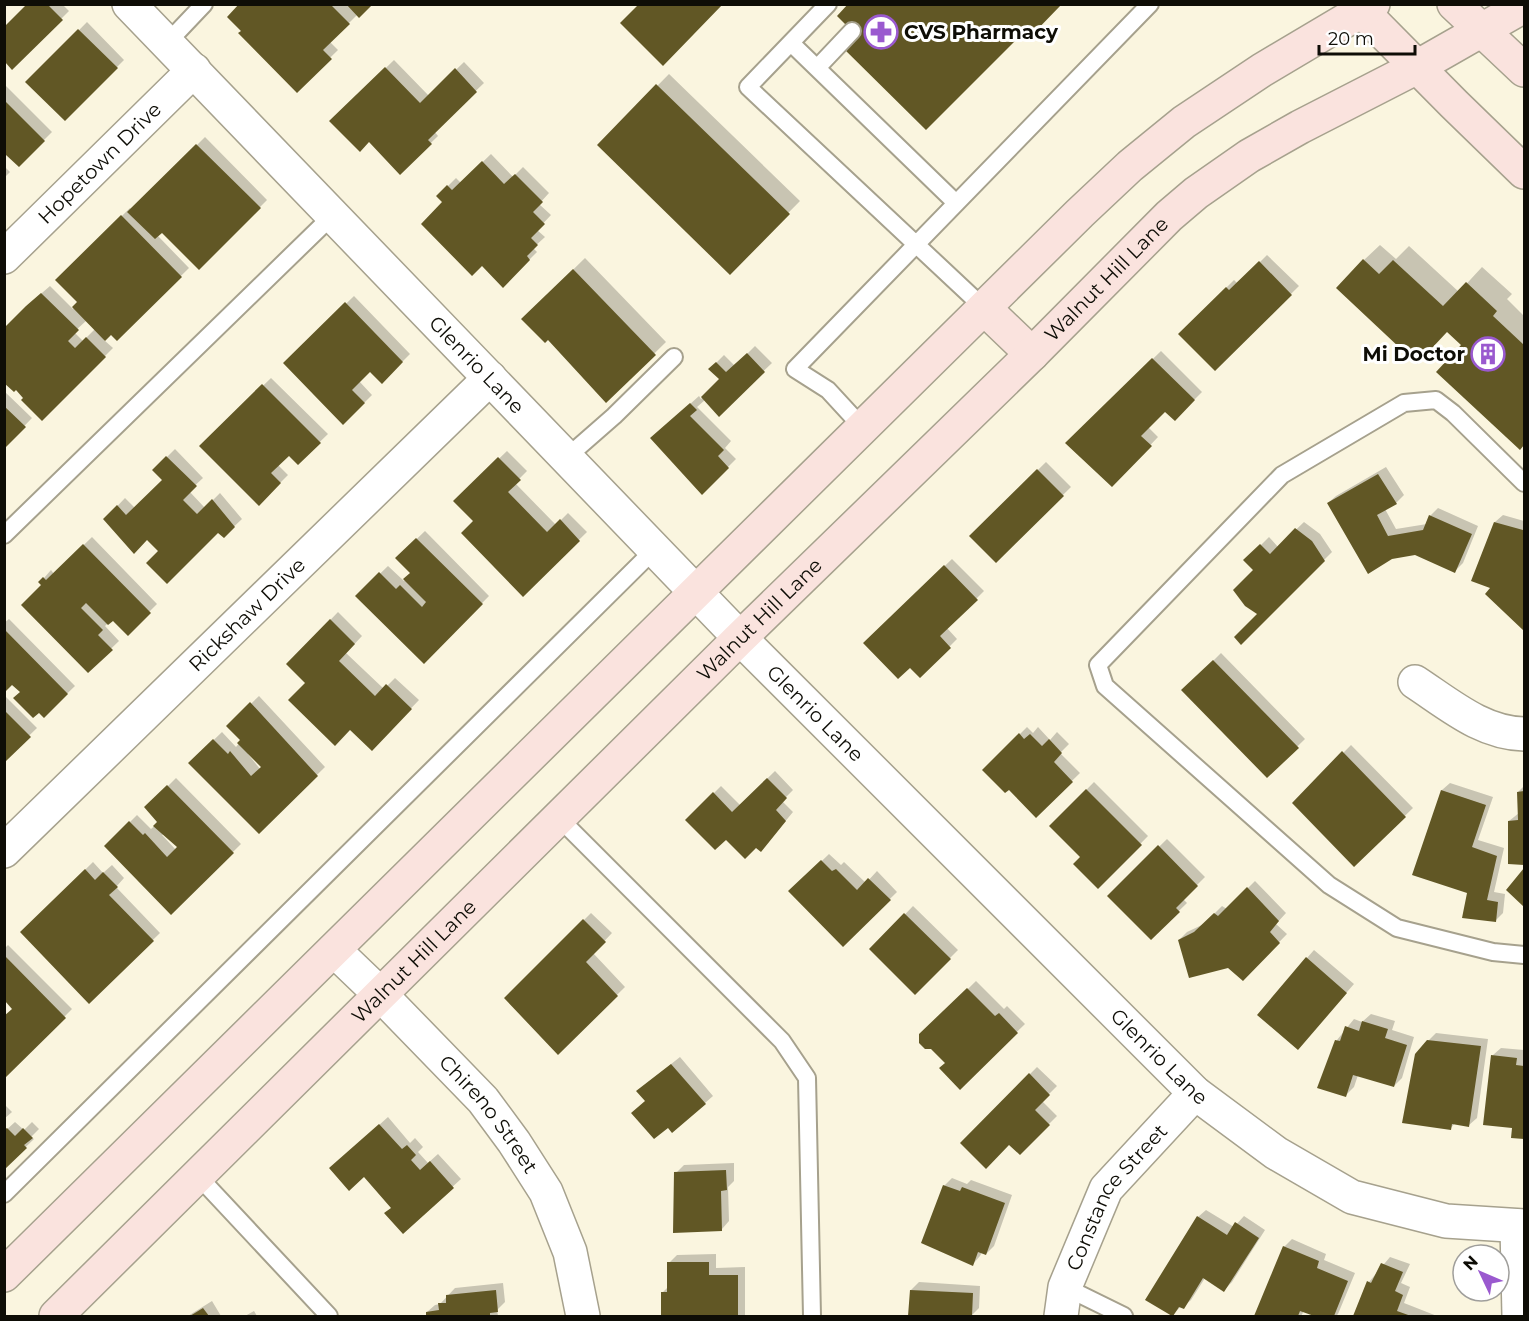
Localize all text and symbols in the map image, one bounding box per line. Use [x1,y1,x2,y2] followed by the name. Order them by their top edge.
[863,14,899,50] pharmacy icon: CVS Pharmacy
[1319,18,1415,56] scale bar
[904,20,1059,44] place label: CVS Pharmacy
[1328,28,1374,50] text: 20 m
[33,97,166,229] street label: Hopetown Drive
[1040,212,1173,346] street label: Walnut Hill Lane
[424,311,529,419] street label: Glenrio Lane
[1470,336,1506,372] building icon: Mi Doctor
[1363,342,1465,366] place label: Mi Doctor
[184,553,310,676] street label: Rickshaw Drive
[692,553,827,686] street label: Walnut Hill Lane
[762,660,869,767] street label: Glenrio Lane
[347,894,481,1028] street label: Walnut Hill Lane
[1106,1004,1212,1110] street label: Glenrio Lane
[434,1050,543,1178] street label: Chireno Street
[1061,1119,1172,1274] street label: Constance Street
[1451,1243,1511,1303] north arrow
[1459,1252,1482,1274] text: N

